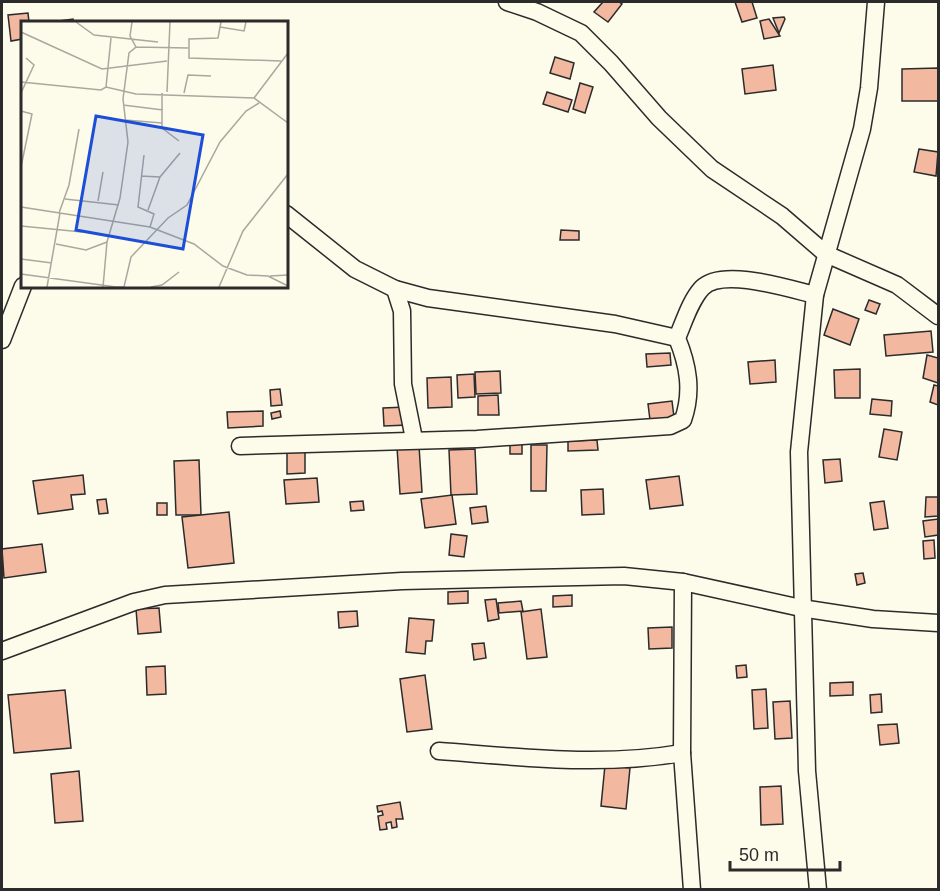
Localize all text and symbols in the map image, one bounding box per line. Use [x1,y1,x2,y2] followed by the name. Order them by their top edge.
[21,21,288,288] inset map
[730,834,840,872] scale bar
[739,845,779,865] text: 50 m

